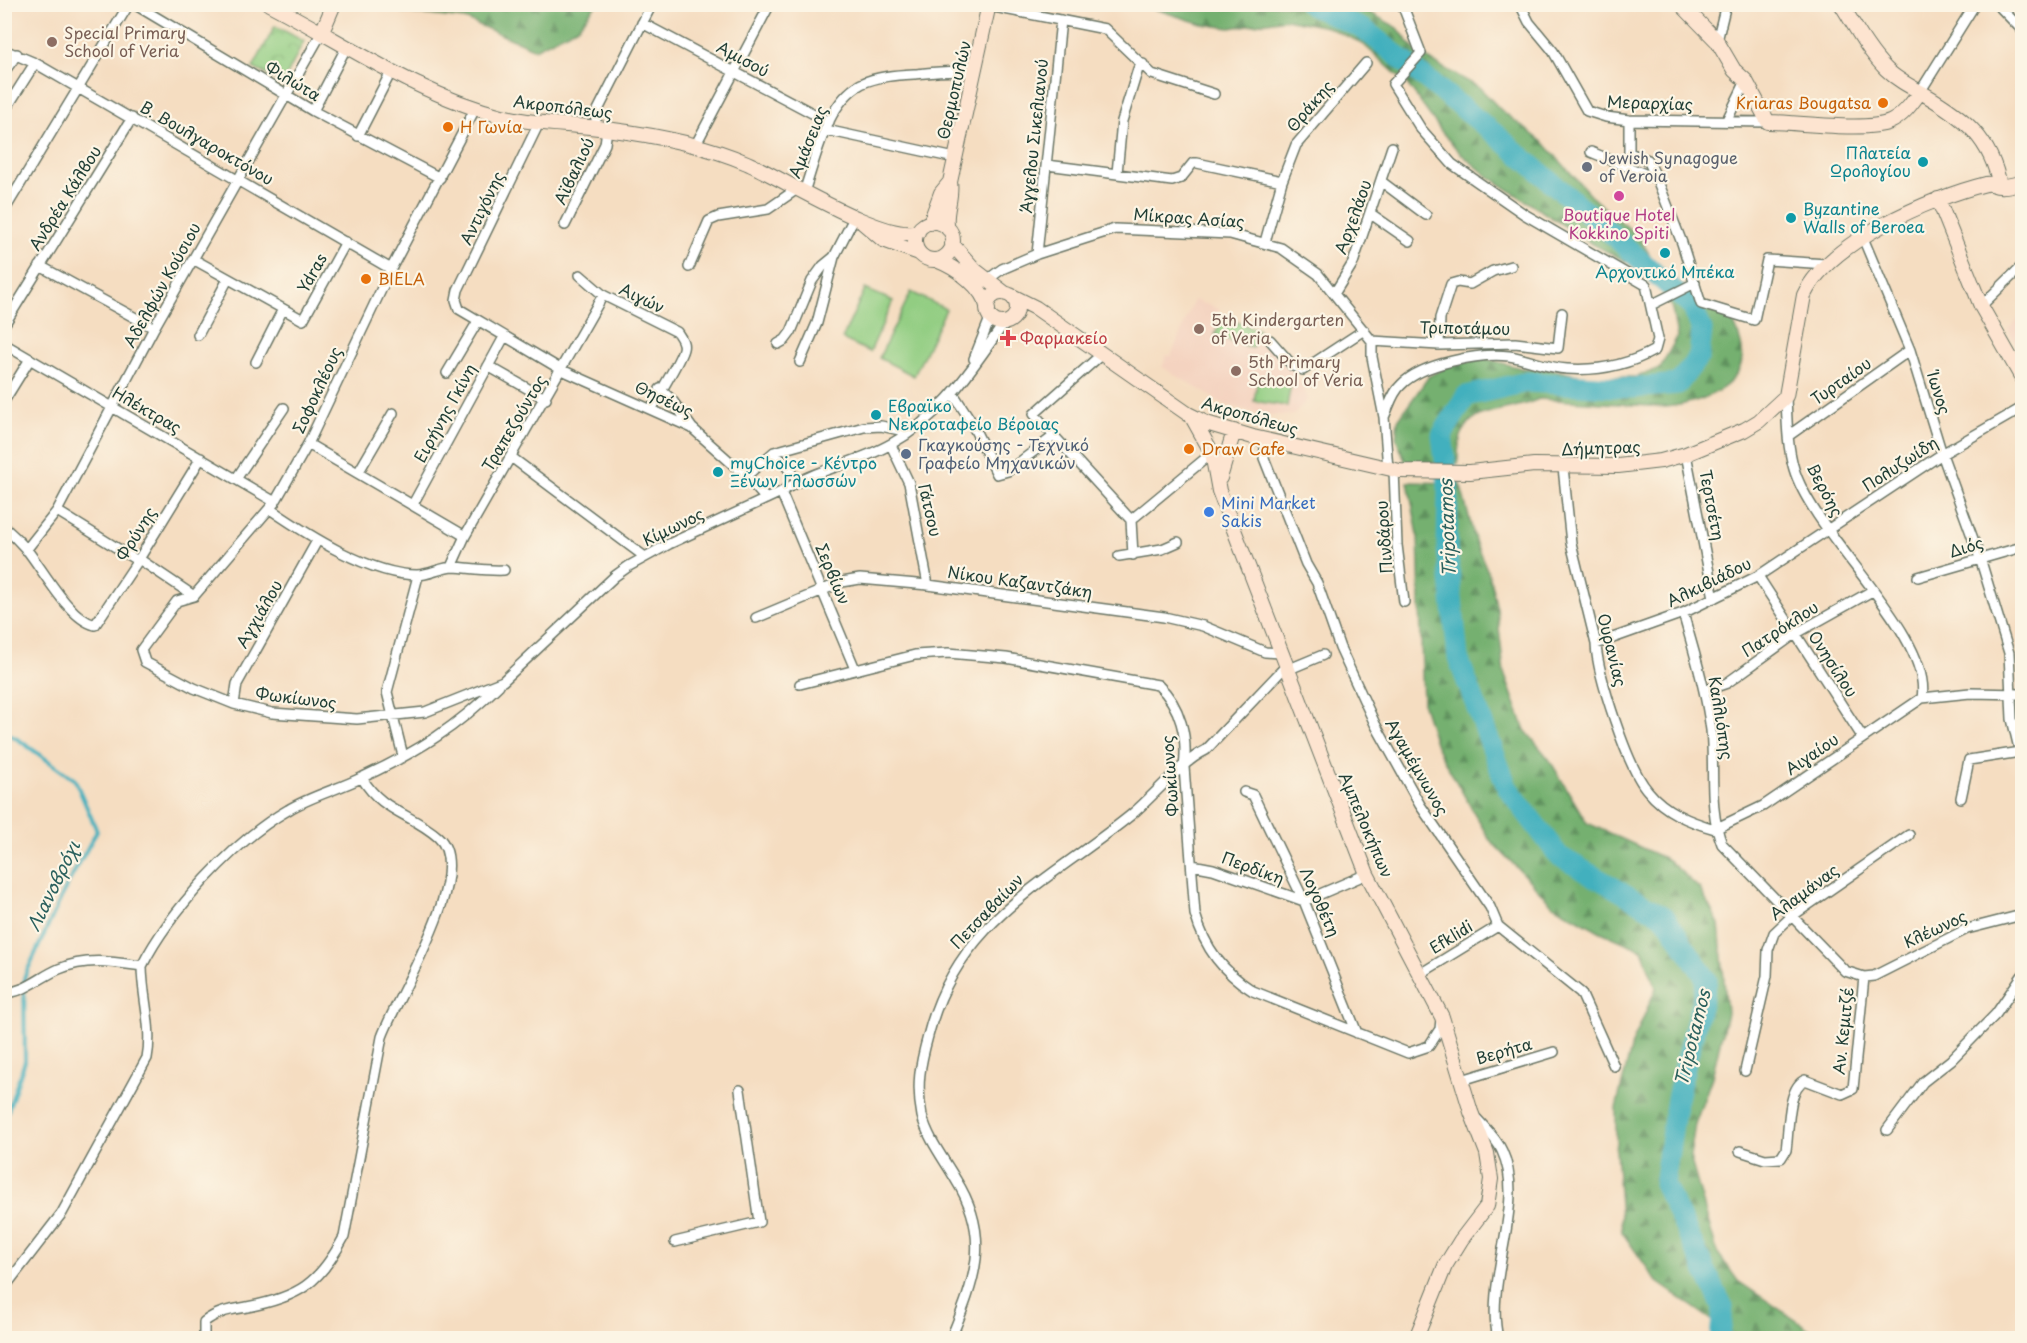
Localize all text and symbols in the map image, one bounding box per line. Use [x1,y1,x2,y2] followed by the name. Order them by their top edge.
[64,20,186,62] place label: Special Primary School of Veria
[713,34,774,82] street label: Αμισού
[45,35,59,49] marker: Special Primary School of Veria
[930,38,976,142] street label: Θερμοπυλών
[261,54,326,106] street label: Φιλώτα
[1013,57,1053,214] street label: Άγγελου Σικελιανού
[1280,74,1338,136] street label: Θράκης
[512,88,614,124] street label: Ακροπόλεως
[1607,89,1693,115] street label: Μεραρχίας
[1735,90,1871,114] place label: Kriaras Bougatsa
[136,94,279,190] street label: Β. Βουλγαροκτόνου
[1876,96,1890,110] marker: Kriaras Bougatsa
[782,102,832,181] street label: Αμάσειας
[460,114,523,138] place label: Η Γωνία
[441,120,455,134] marker: Η Γωνία
[547,133,599,208] street label: Αϊβαλιού
[22,140,106,255] street label: Ανδρέα Κάλβου
[1830,140,1911,182] place label: Πλατεία Ωρολογίου
[1599,145,1738,187] place label: Jewish Synagogue of Veroia
[1916,155,1930,169] marker: Πλατεία Ωρολογίου
[1580,160,1594,174] marker: Jewish Synagogue of Veroia
[453,167,509,248] street label: Αντιγόνης
[1327,176,1377,257] street label: Αρχελάου
[1612,189,1626,203] marker: Boutique Hotel Kokkino Spiti
[1803,196,1924,238] place label: Byzantine Walls of Beroea
[1133,201,1245,233] street label: Μίκρας Ασίας
[1563,202,1675,244] place label: Boutique Hotel Kokkino Spiti
[1784,211,1798,225] marker: Byzantine Walls of Beroea
[117,218,206,351] street label: Αδελφών Κούσιου
[1658,246,1672,260] marker: Αρχοντικό Μπέκα
[290,248,332,297] street label: Ydras
[1595,259,1735,283] place label: Αρχοντικό Μπέκα
[378,266,425,290] place label: BIELA
[359,272,373,286] marker: BIELA
[616,276,669,318] street label: Αιγών
[1211,307,1344,349] place label: 5th Kindergarten of Veria
[1420,314,1511,340] street label: Τριποτάμου
[1192,322,1206,336] marker: 5th Kindergarten of Veria
[1020,325,1108,349] place label: Φαρμακείο
[1001,331,1015,345] marker: Φαρμακείο
[285,342,347,437] street label: Σοφοκλέους
[1248,349,1363,391] place label: 5th Primary School of Veria
[1805,351,1876,410] street label: Τυρταίου
[407,359,481,466] street label: Ειρήνης Γκίνη
[1229,364,1243,378] marker: 5th Primary School of Veria
[1921,366,1958,417] street label: Ίωνος
[475,370,551,475] street label: Τραπεζούντος
[631,374,698,422] street label: Θησέως
[109,380,186,439] street label: Ηλέκτρας
[1199,390,1301,440] street label: Ακροπόλεως
[888,393,1059,435] place label: Εβραϊκο Νεκροταφείο Βέροιας
[869,408,883,422] marker: Εβραϊκο Νεκροταφείο Βέροιας
[1857,430,1942,497] street label: Πολυζωίδη
[918,432,1089,474] place label: Γκαγκούσης - Τεχνικό Γραφείο Μηχανικών
[1561,434,1641,460] street label: Δήμητρας
[1201,436,1285,460] place label: Draw Cafe
[1182,442,1196,456] marker: Draw Cafe
[899,447,913,461] marker: Γκαγκούσης - Τεχνικό Γραφείο Μηχανικών
[730,450,877,492] place label: myChoice - Κέντρο Ξένων Γλωσσών
[1802,458,1850,521] street label: Βερόης
[711,465,725,479] marker: myChoice - Κέντρο Ξένων Γλωσσών
[1694,467,1732,542] street label: Τερτσέτη
[1431,477,1462,578] water label: Tripotamos
[913,481,949,539] street label: Γάτσου
[1221,490,1316,532] place label: Mini Market Sakis
[1368,500,1398,574] street label: Πινδάρου
[638,501,707,551] street label: Κίμωνος
[109,502,161,565] street label: Φρύνης
[1202,505,1216,519] marker: Mini Market Sakis
[1946,529,1986,563] street label: Διός
[810,539,858,608] street label: Σερβίων
[1662,550,1755,612] street label: Αλκιβιάδου
[946,559,1094,603] street label: Νίκου Καζαντζάκη
[229,575,287,652] street label: Αγχιάλου
[1736,594,1823,662] street label: Πατρόκλου
[1592,611,1634,689] street label: Ουρανίας
[1803,626,1864,701] street label: Ονησίλου
[1704,675,1740,761] street label: Καλλιόπης
[254,680,338,714] street label: Φωκίωνος
[1380,713,1455,820] street label: Αγαμέμνωνος
[1780,726,1843,780] street label: Αιγαίου
[1154,735,1184,818] street label: Φωκίωνος
[1334,768,1400,881] street label: Αμπελοκήπων
[19,835,87,935] water label: Λιανοβρόχι
[1219,845,1288,889] street label: Περδίκη
[1764,857,1843,925] street label: Αλαμάνας
[1295,863,1347,940] street label: Λογοθέτη
[944,867,1028,953] street label: Πετσαβαίων
[1899,903,1970,953] street label: Κλέωνος
[1424,913,1477,959] street label: Efklidi
[1667,985,1717,1088] water label: Tripotamos
[1825,986,1859,1076] street label: Αν. Κεμιτζέ
[1473,1031,1535,1069] street label: Βερήτα

